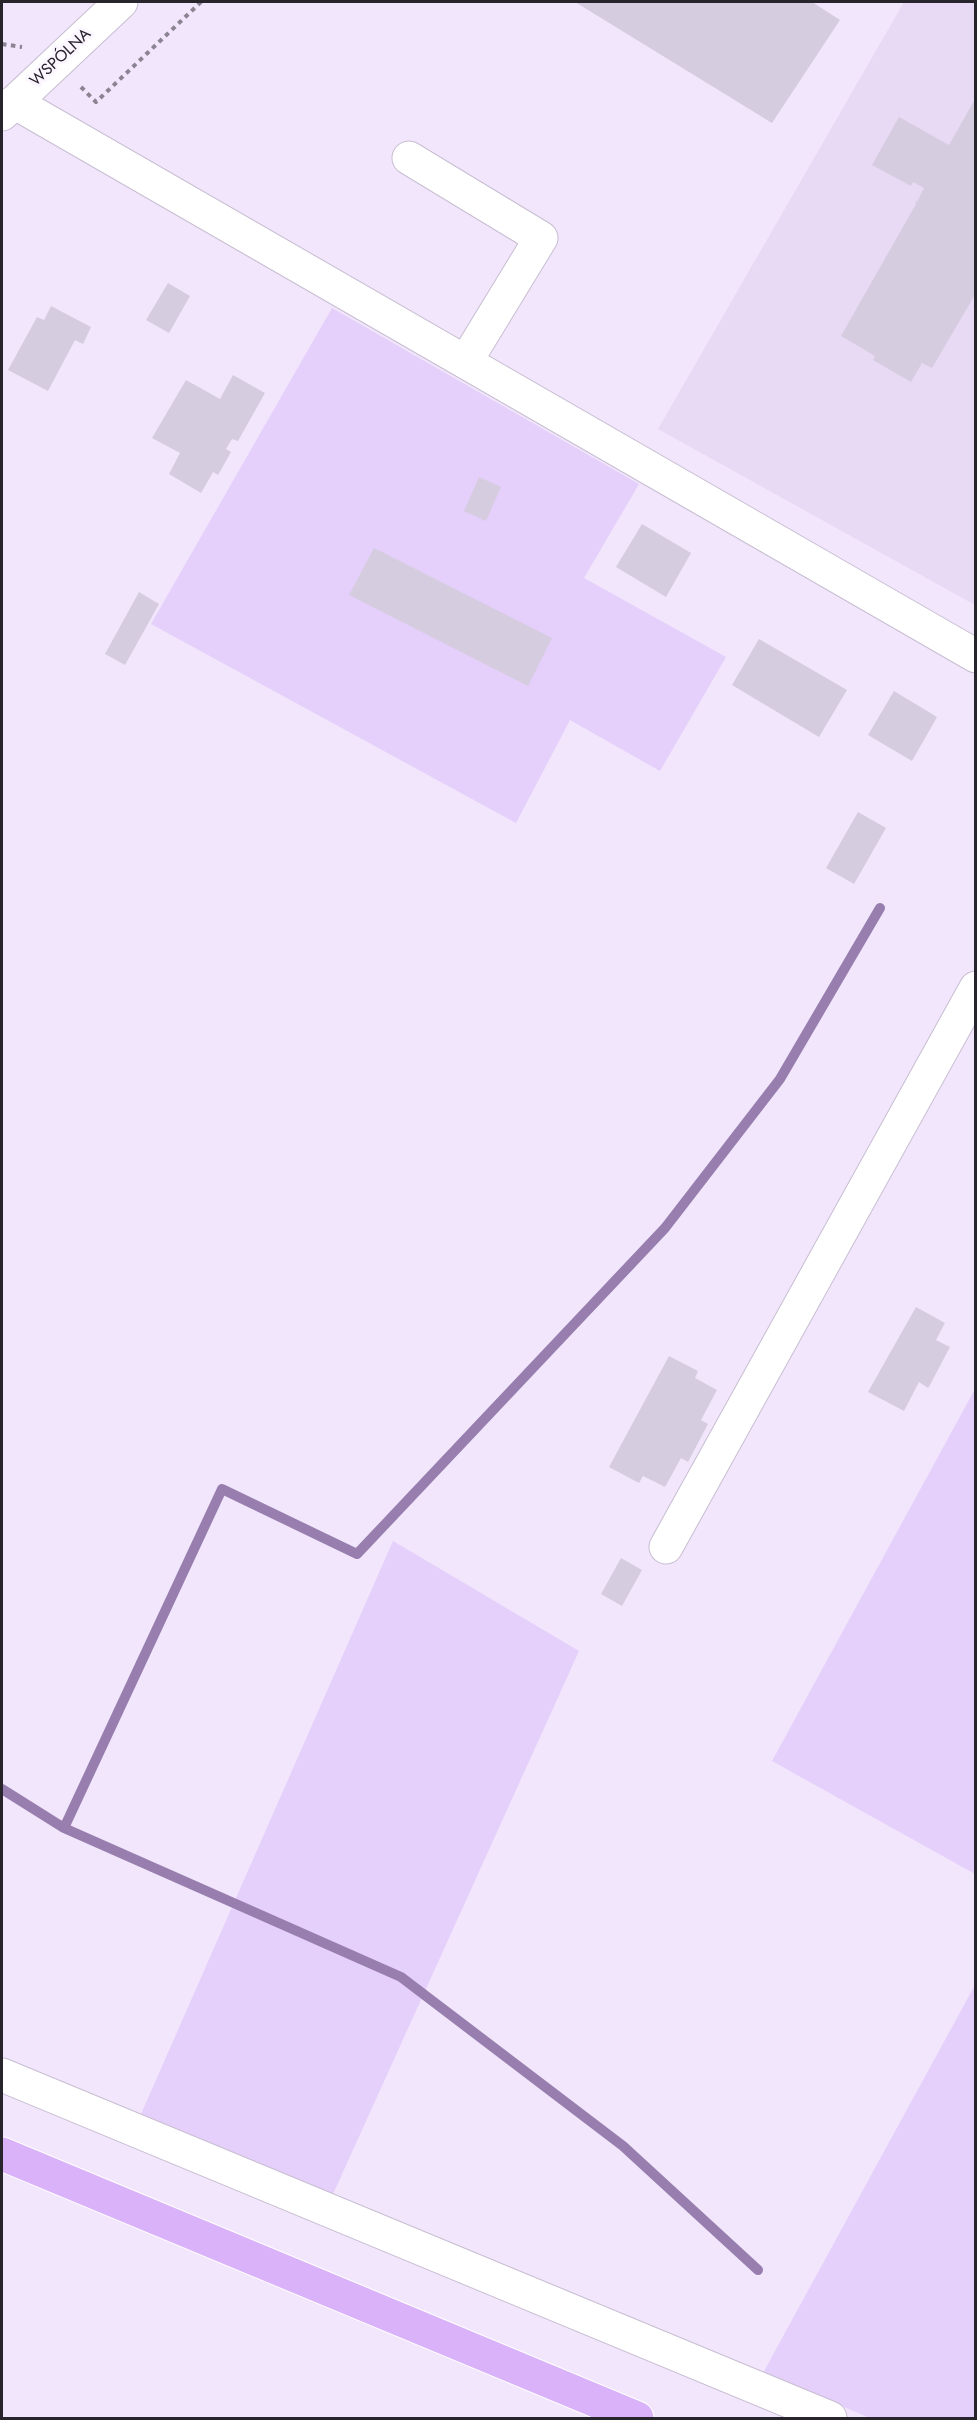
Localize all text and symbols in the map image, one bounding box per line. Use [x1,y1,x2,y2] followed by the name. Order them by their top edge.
[27,25,95,91] street label: WSPÓLNA

